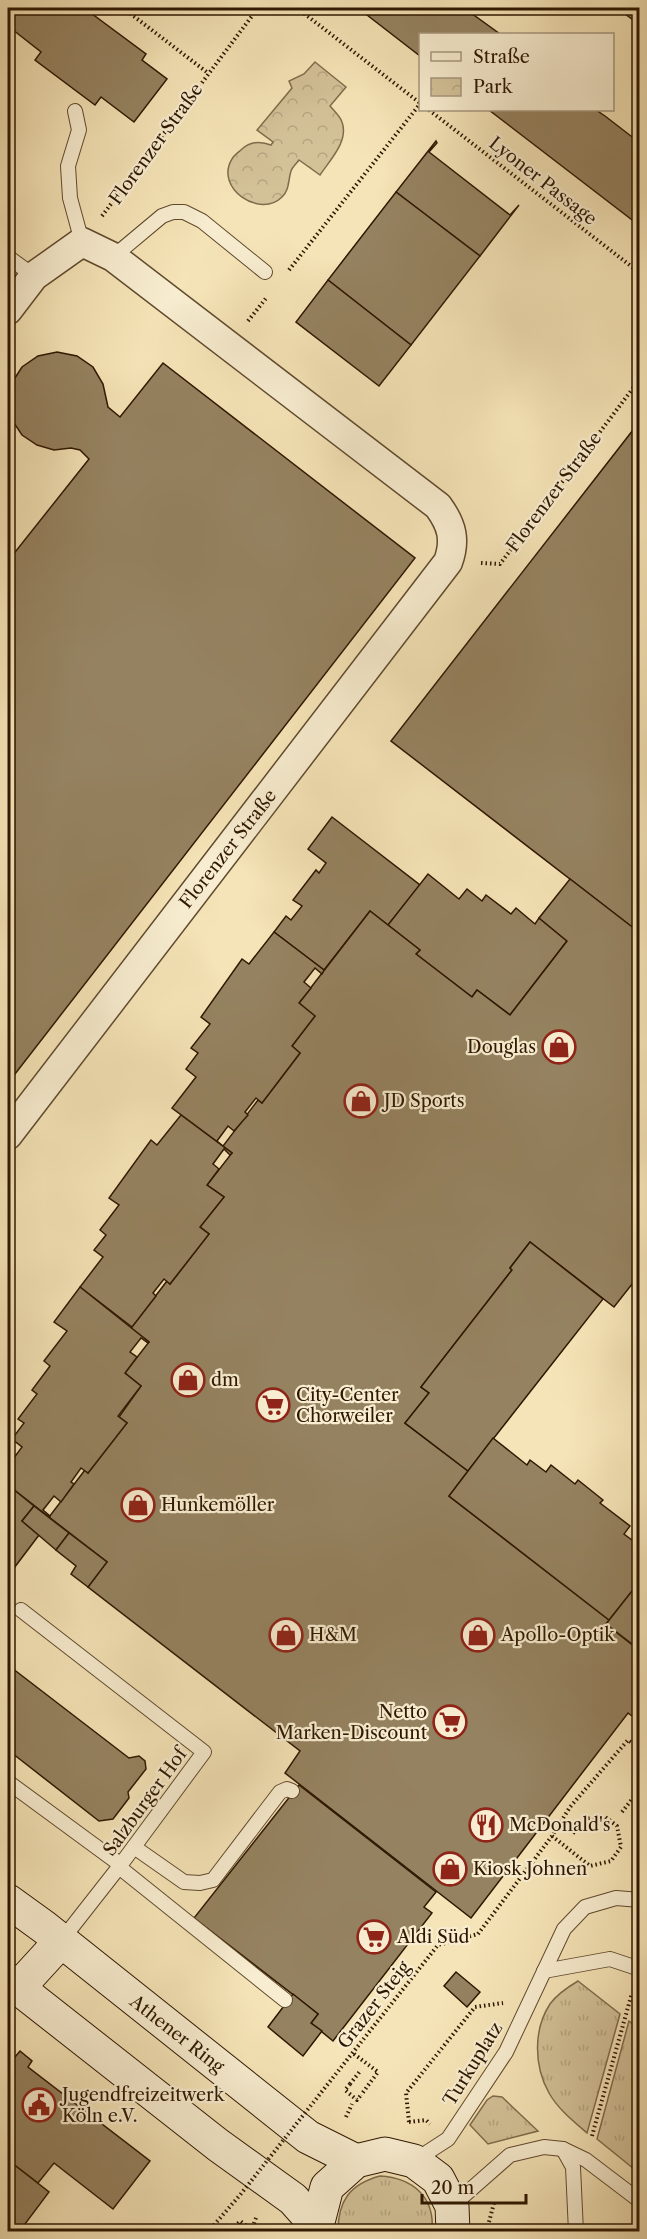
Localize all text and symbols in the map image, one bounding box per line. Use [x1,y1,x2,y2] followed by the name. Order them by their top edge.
[419,33,614,111] legend
[473,46,530,68] text: Straße
[473,76,514,98] text: Park
[105,79,207,209] street label: Florenzer Straße
[485,132,601,230] street label: Lyoner Passage
[502,428,606,556] street label: Florenzer Straße
[175,785,281,913] street label: Florenzer Straße
[541,1029,577,1065] shop icon: Douglas
[467,1036,536,1058] place label: Douglas
[343,1083,379,1119] shop icon: JD Sports
[381,1090,465,1112] place label: JD Sports
[170,1362,206,1398] shop icon: dm
[211,1369,239,1391] place label: dm
[296,1384,399,1427] place label: City-Center Chorweiler
[255,1387,291,1423] supermarket icon: City-Center Chorweiler
[120,1487,156,1523] shop icon: Hunkemöller
[161,1494,275,1516] place label: Hunkemöller
[268,1617,304,1653] shop icon: H&M
[460,1617,496,1653] shop icon: Apollo-Optik
[309,1624,357,1646] place label: H&M
[500,1624,616,1646] place label: Apollo-Optik
[276,1701,428,1744] place label: Netto Marken-Discount
[432,1704,468,1740] supermarket icon: Netto Marken-Discount
[98,1742,193,1860] street label: Salzburger Hof
[468,1807,504,1843] restaurant icon: McDonald's
[509,1814,611,1836] place label: McDonald's
[432,1851,468,1887] shop icon: Kiosk Johnen
[473,1858,587,1880] place label: Kiosk Johnen
[356,1919,392,1955] supermarket icon: Aldi Süd
[396,1926,470,1948] place label: Aldi Süd
[333,1956,415,2053] street label: Grazer Steig
[125,1990,229,2078] street label: Athener Ring
[439,2018,507,2110] street label: Turkuplatz
[59,2084,226,2127] place label: Jugendfreizeitwerk Köln e.V.
[21,2087,57,2123] public building icon: Jugendfreizeitwerk Köln e.V.
[422,2167,526,2205] scale bar
[431,2177,475,2199] text: 20 m

